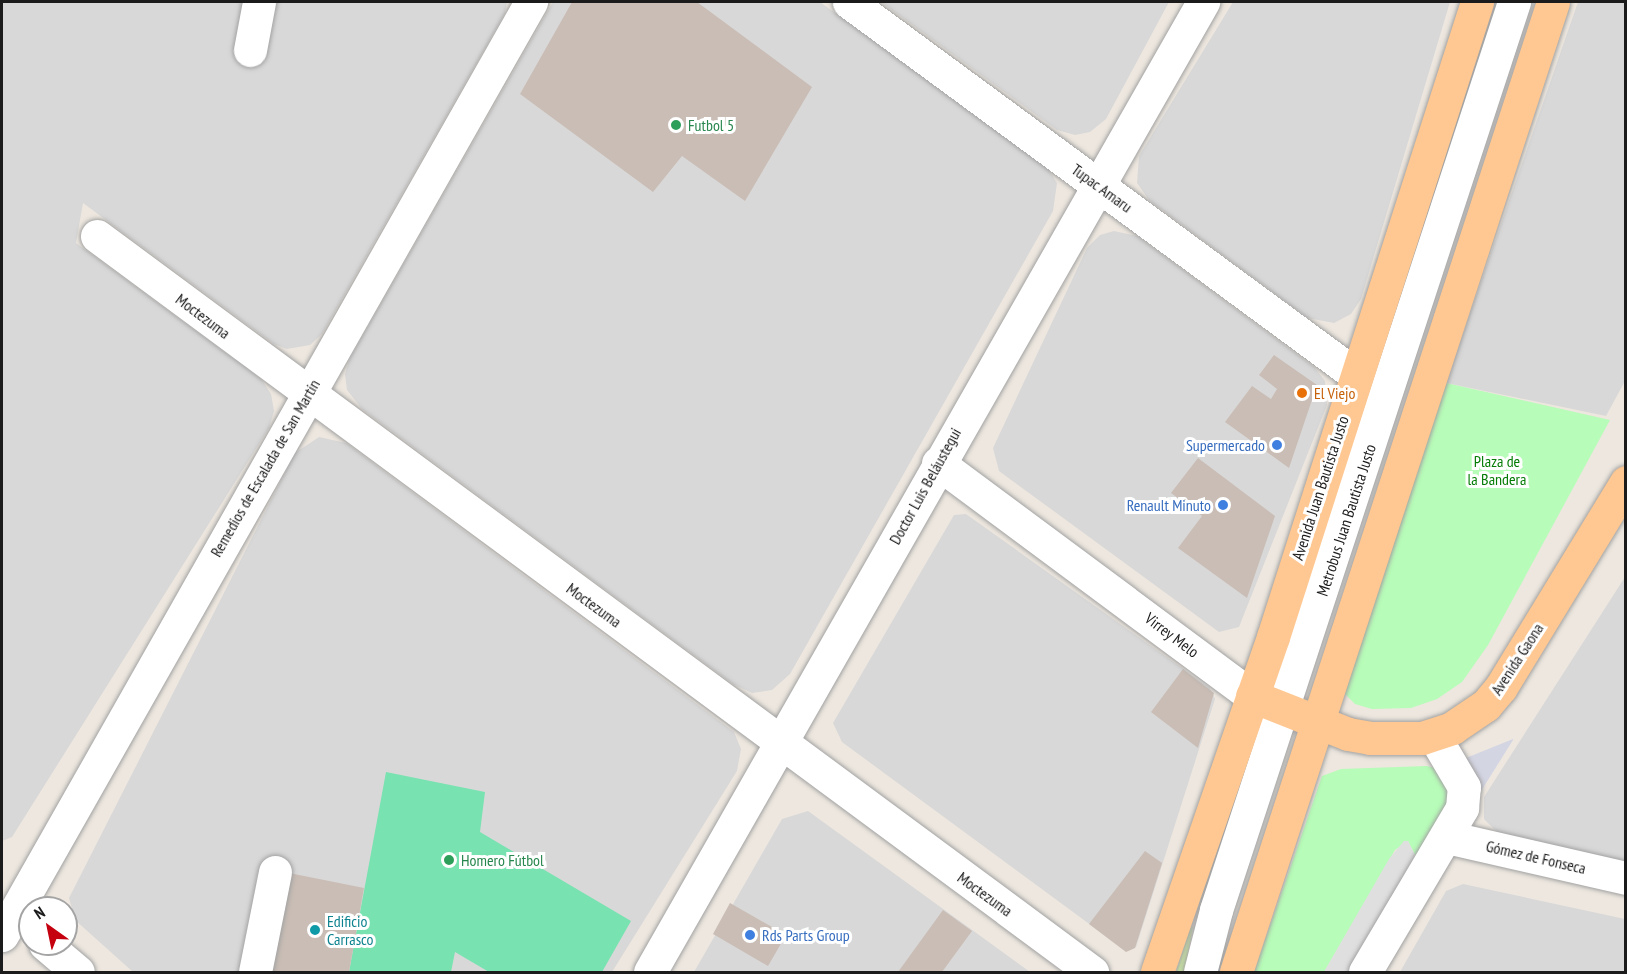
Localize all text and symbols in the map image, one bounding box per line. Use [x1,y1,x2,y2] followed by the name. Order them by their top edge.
[688,115,734,135] place label: Futbol 5
[669,118,683,132] marker: Futbol 5
[1068,159,1136,217] street label: Tupac Amaru
[172,289,234,343] street label: Moctezuma
[206,376,324,560] street label: Remedios de Escalada de San Martín
[1314,383,1356,403] place label: El Viejo
[1295,386,1309,400] marker: El Viejo
[1288,413,1352,563] street label: Avenida Juan Bautista Justo
[885,424,965,548] street label: Doctor Luis Beláustegui
[1186,435,1265,455] place label: Supermercado
[1270,438,1284,452] marker: Supermercado
[1312,442,1380,598] street label: Metrobus Juan Bautista Justo
[1468,451,1526,489] park label: Plaza de la Bandera
[1127,495,1211,515] place label: Renault Minuto
[1216,498,1230,512] marker: Renault Minuto
[563,579,625,631] street label: Moctezuma
[1141,608,1203,662] street label: Virrey Melo
[1487,620,1547,698] street label: Avenida Gaona
[1484,836,1588,878] street label: Gómez de Fonseca
[461,850,544,870] place label: Homero Fútbol
[442,853,456,867] marker: Homero Fútbol
[954,868,1016,920] street label: Moctezuma
[18,896,78,956] north arrow
[30,902,48,923] text: N
[327,911,373,949] place label: Edificio Carrasco
[308,923,322,937] marker: Edificio Carrasco
[762,925,850,945] place label: Rds Parts Group
[743,928,757,942] marker: Rds Parts Group

